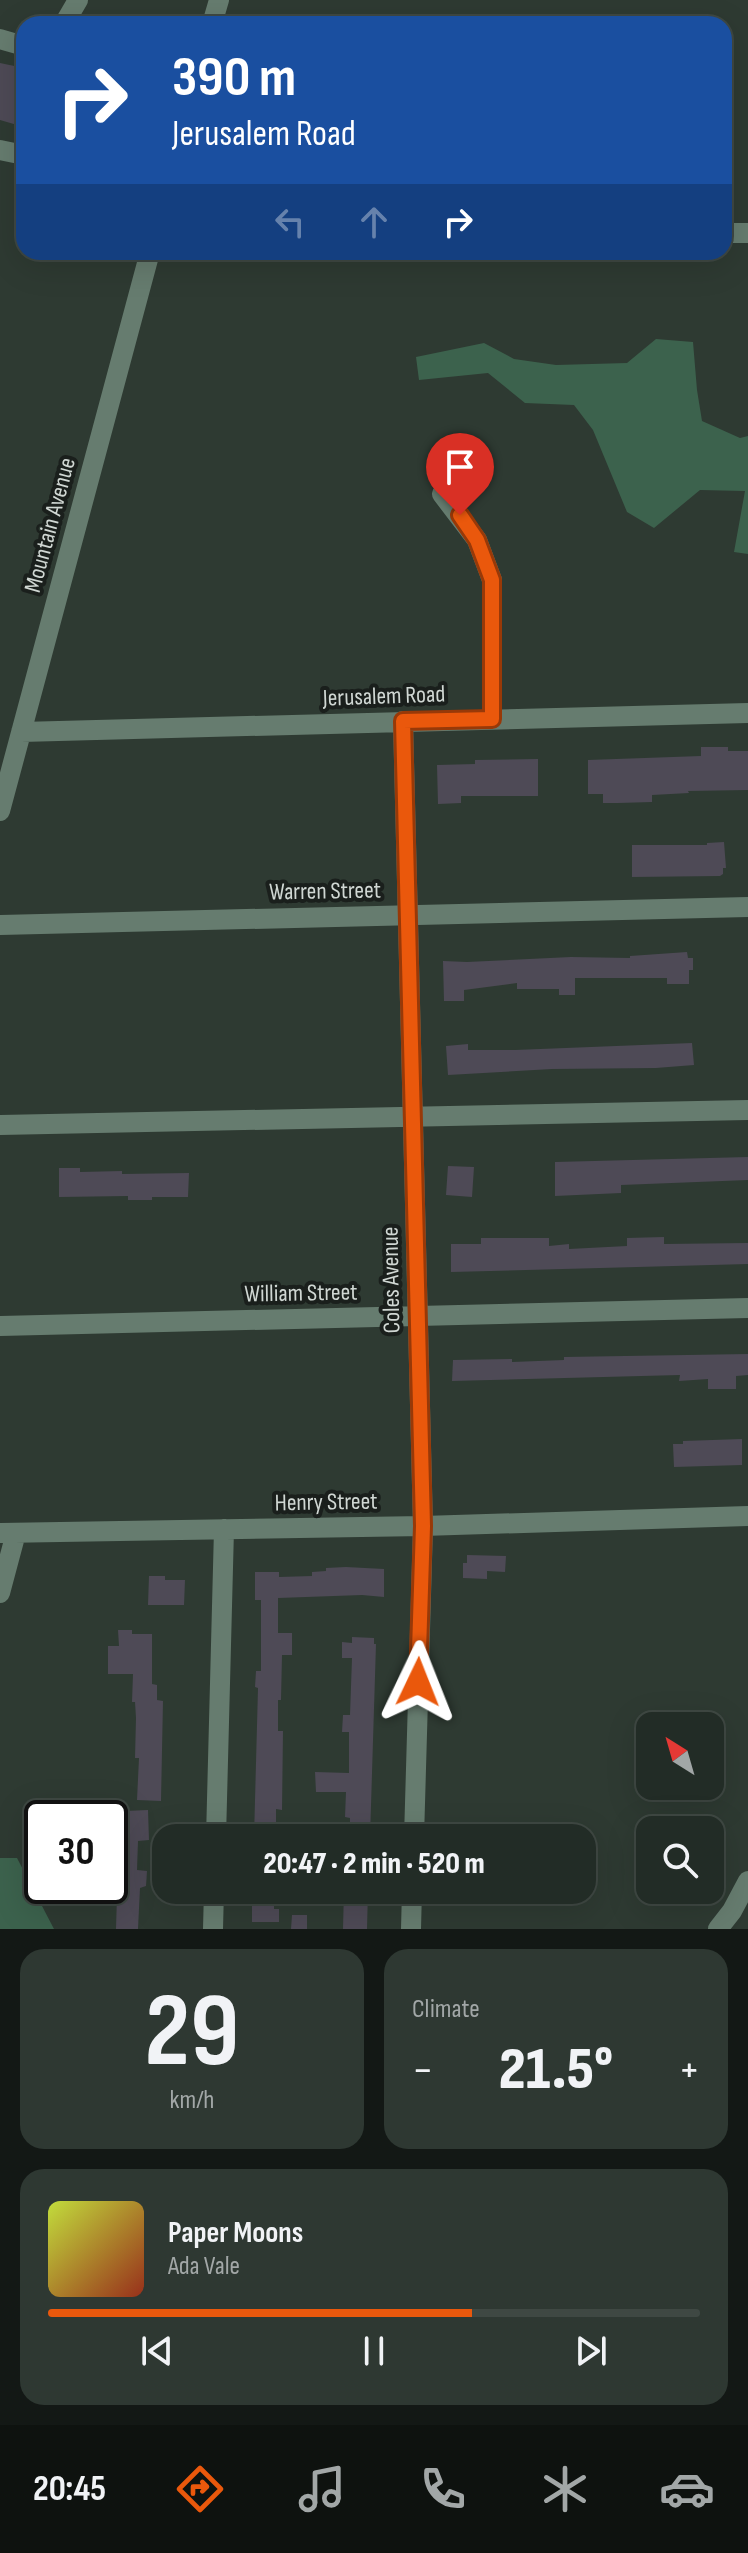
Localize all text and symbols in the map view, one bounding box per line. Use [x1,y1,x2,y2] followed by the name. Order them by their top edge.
[172,45,296,112] text: 390 m
[40,48,144,152] icon: right
[172,113,356,156] text: Jerusalem Road
[268,200,312,244] icon: left
[352,200,396,244] icon: ahead
[436,200,480,244] icon: right
[426,433,494,515] pin
[438,445,482,489] icon: arrive
[18,454,82,596] street label: Mountain Avenue
[321,679,446,713] street label: Jerusalem Road
[269,876,381,906] street label: Warren Street
[376,1226,406,1334] street label: Coles Avenue
[244,1278,358,1308] street label: William Street
[274,1487,378,1517] street label: Henry Street
[376,1640,460,1724] position arrow
[636,1712,724,1800] north arrow
[636,1712,724,1904] map controls
[24,1800,128,1904] speed limit sign: 30
[636,1816,724,1904] button: search
[263,1846,485,1882] text: 20:47 · 2 min · 520 m
[145,1970,239,2095] text: 29
[412,1994,480,2025] text: Climate
[499,2034,613,2106] text: 21.5°
[412,2044,434,2097] text: −
[678,2044,700,2097] text: +
[170,2085,214,2116] text: km/h
[168,2215,303,2251] text: Paper Moons
[168,2251,240,2282] text: Ada Vale
[135,2329,179,2373] icon: previous
[352,2329,396,2373] icon: pause
[569,2329,613,2373] icon: next
[172,2461,228,2517] icon: directions
[294,2461,350,2517] icon: music
[415,2461,471,2517] icon: phone
[537,2461,593,2517] icon: climate
[659,2461,715,2517] icon: car
[33,2468,106,2511] text: 20:45

